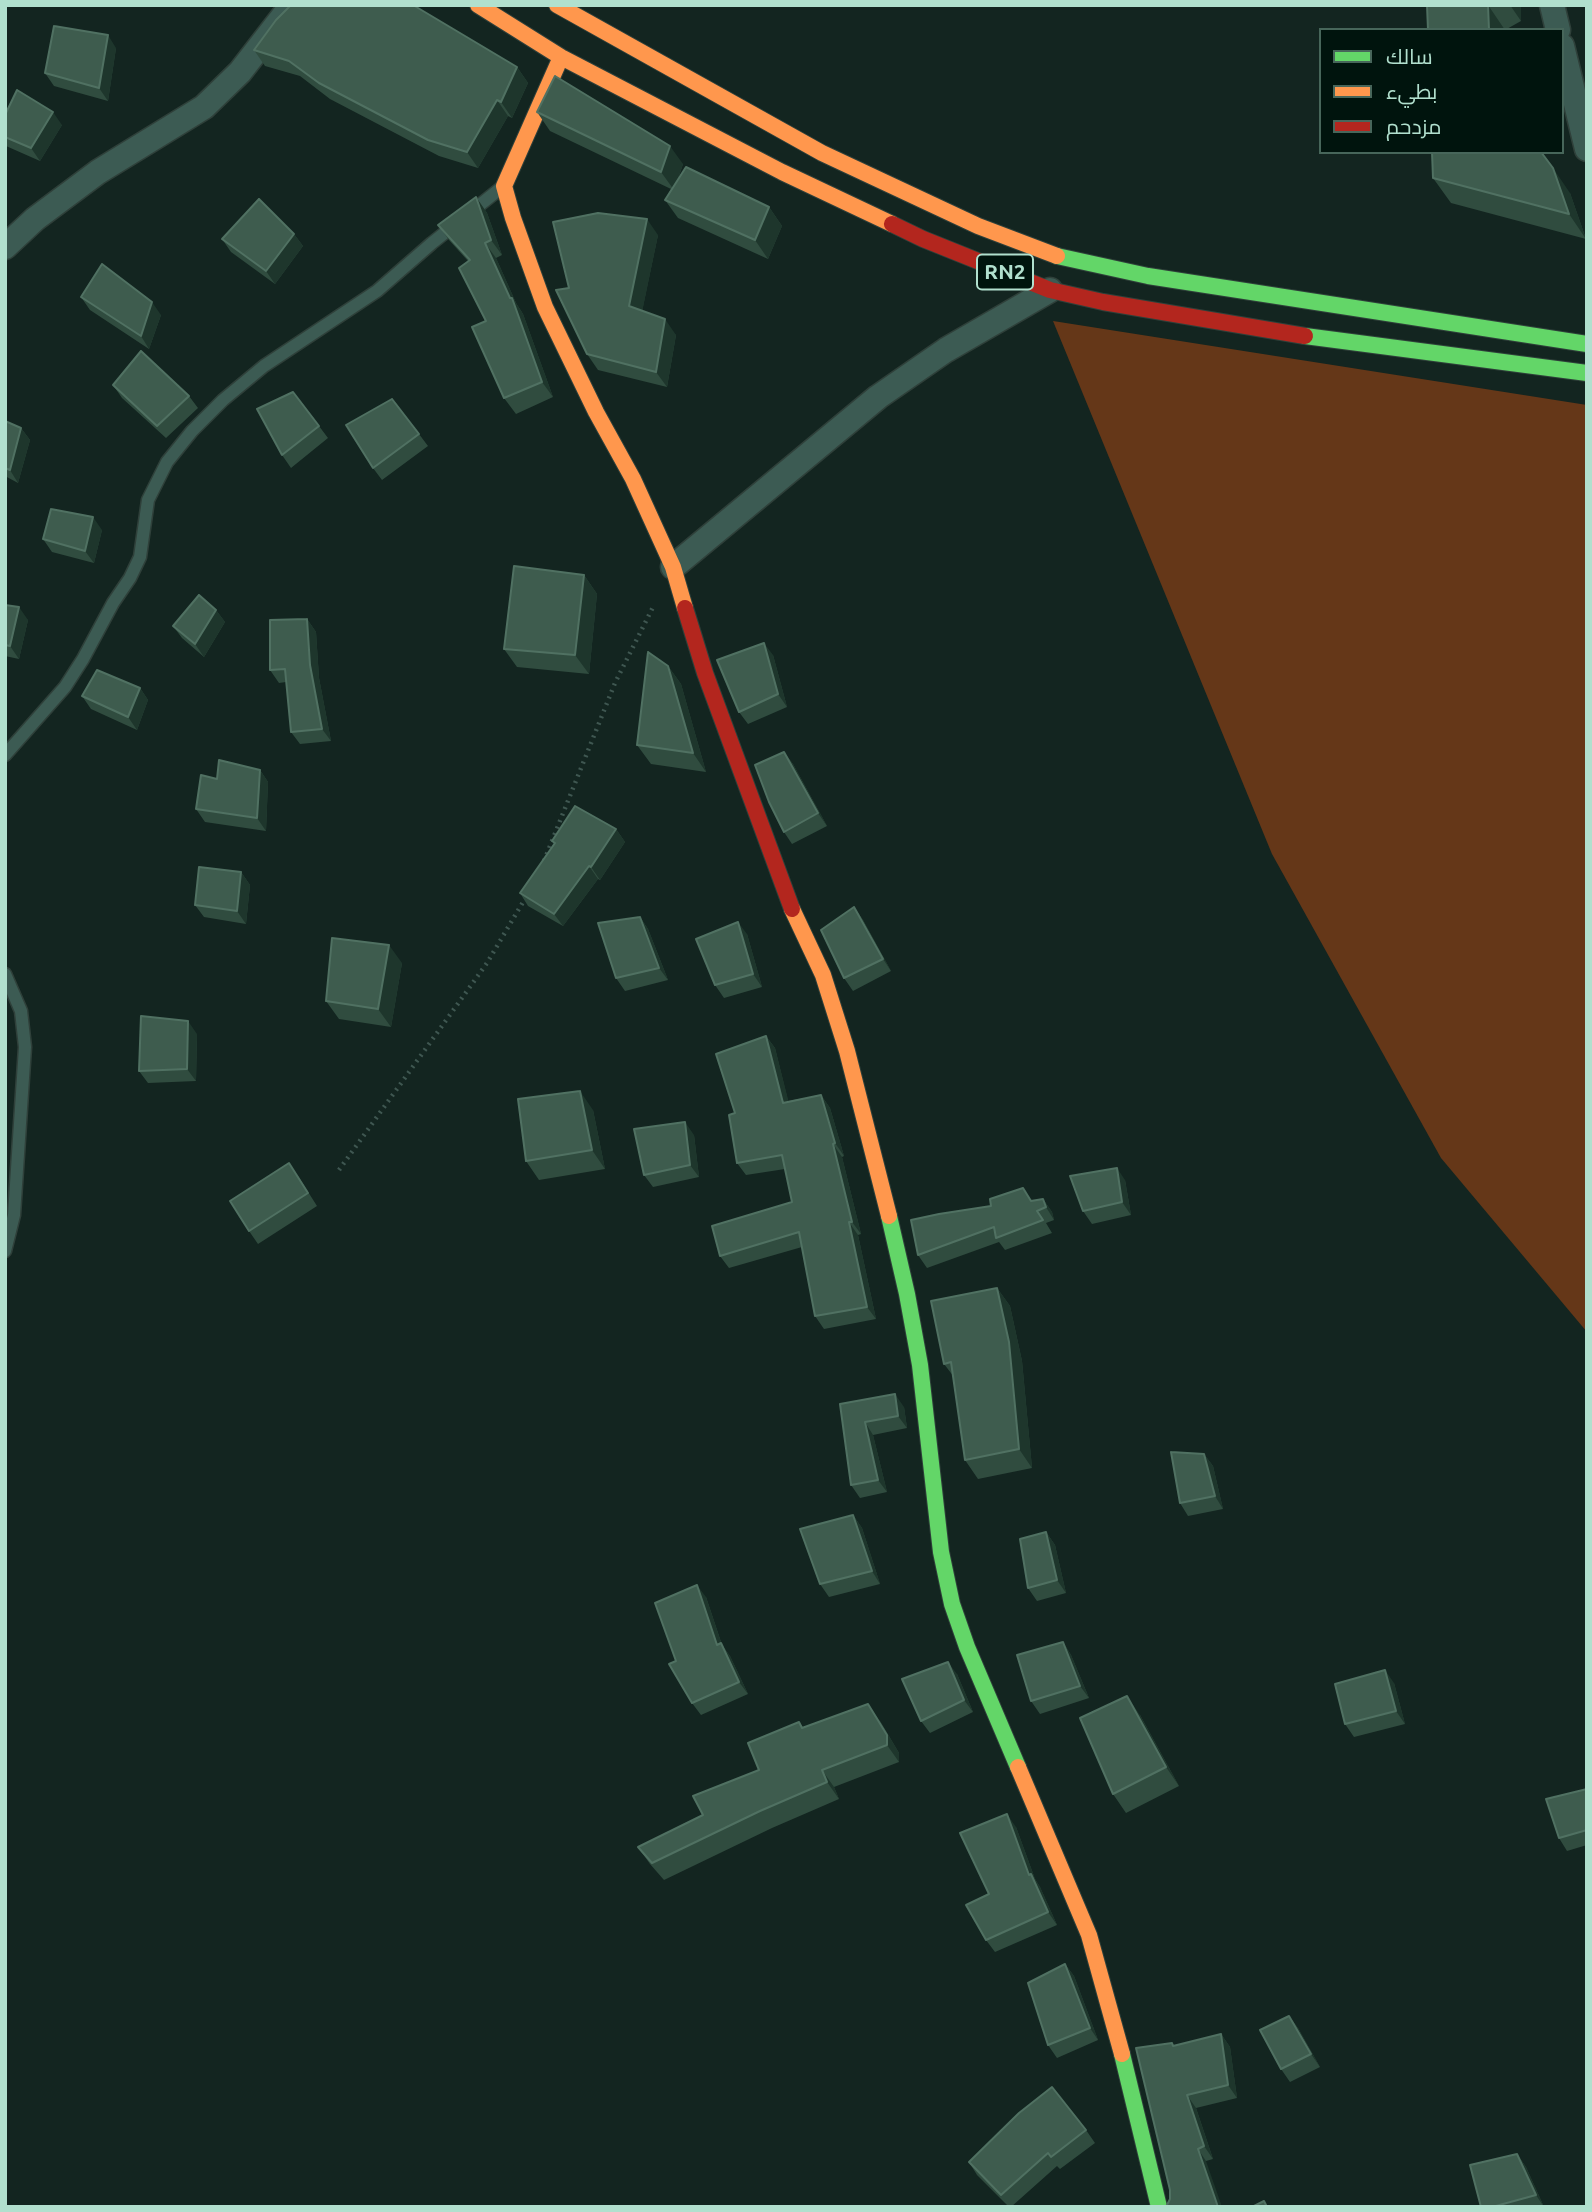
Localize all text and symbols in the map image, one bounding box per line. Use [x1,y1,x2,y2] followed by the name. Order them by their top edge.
[1319,28,1564,154] legend
[1386,44,1433,68] text: سالك
[1386,79,1437,103] text: بطيء
[1386,114,1441,138] text: مزدحم
[977,254,1033,290] road number: RN2

